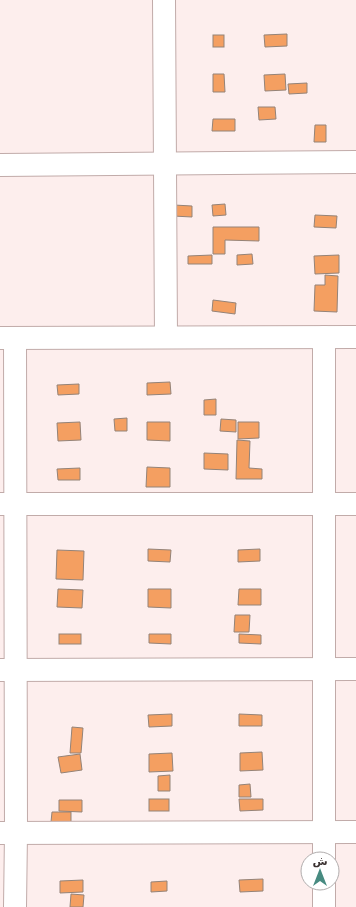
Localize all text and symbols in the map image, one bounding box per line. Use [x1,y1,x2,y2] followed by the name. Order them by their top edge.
[300,851,340,891] north arrow
[312,855,328,868] text: ش

